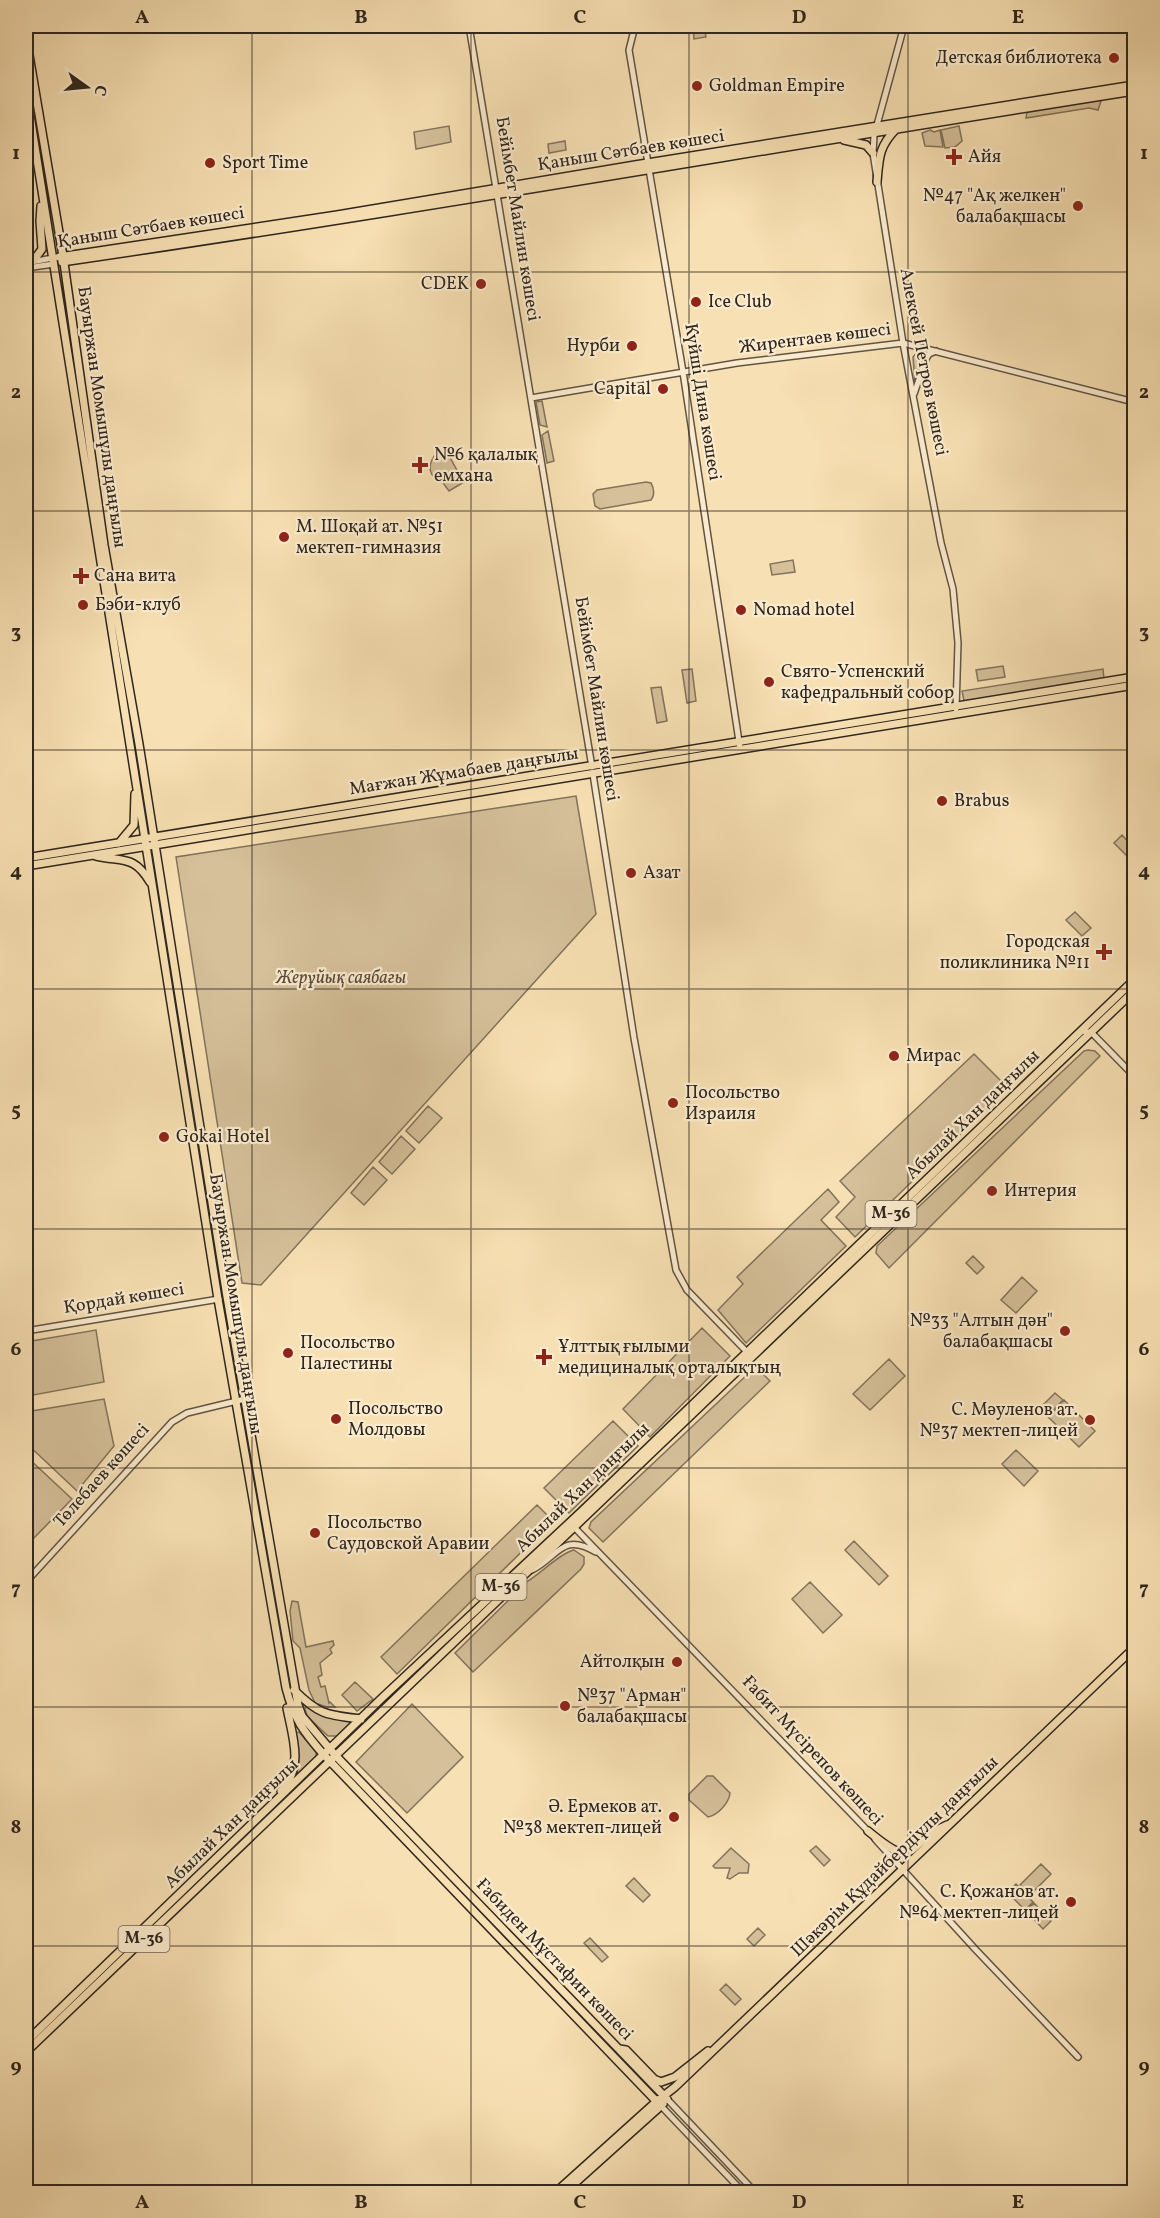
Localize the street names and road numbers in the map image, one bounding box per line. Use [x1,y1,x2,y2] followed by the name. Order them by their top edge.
[488,115,546,323] street label: Бейімбет Майлин көшесі
[536,124,726,178] street label: Қаныш Сәтбаев көшесі
[56,201,246,255] street label: Қаныш Сәтбаев көшесі
[893,266,953,458] street label: Алексей Петров көшесі
[70,285,132,550] street label: Бауыржан Момышұлы даңғылы
[737,317,893,361] street label: Жирентаев көшесі
[677,322,727,482] street label: Күйші Дина көшесі
[567,595,625,803] street label: Бейімбет Майлин көшесі
[348,741,581,802] street label: Мағжан Жұмабаев даңғылы
[900,1044,1046,1186] street label: Абылай Хан даңғылы
[202,1172,268,1437] street label: Бауыржан Момышұлы даңғылы
[866,1201,916,1227] road number: M-36
[62,1277,186,1321] street label: Қордай көшесі
[510,1417,656,1559] street label: Абылай Хан даңғылы
[48,1418,156,1534] street label: Төлебаев көшесі
[476,1574,526,1600] road number: M-36
[736,1670,888,1832] street label: Ғабит Мүсірепов көшесі
[786,1751,1005,1963] street label: Шәкәрім Құдайбердіұлы даңғылы
[159,1753,305,1895] street label: Абылай Хан даңғылы
[470,1873,638,2047] street label: Ғабиден Мұстафин көшесі
[118,1926,170,1952] road number: M-36

